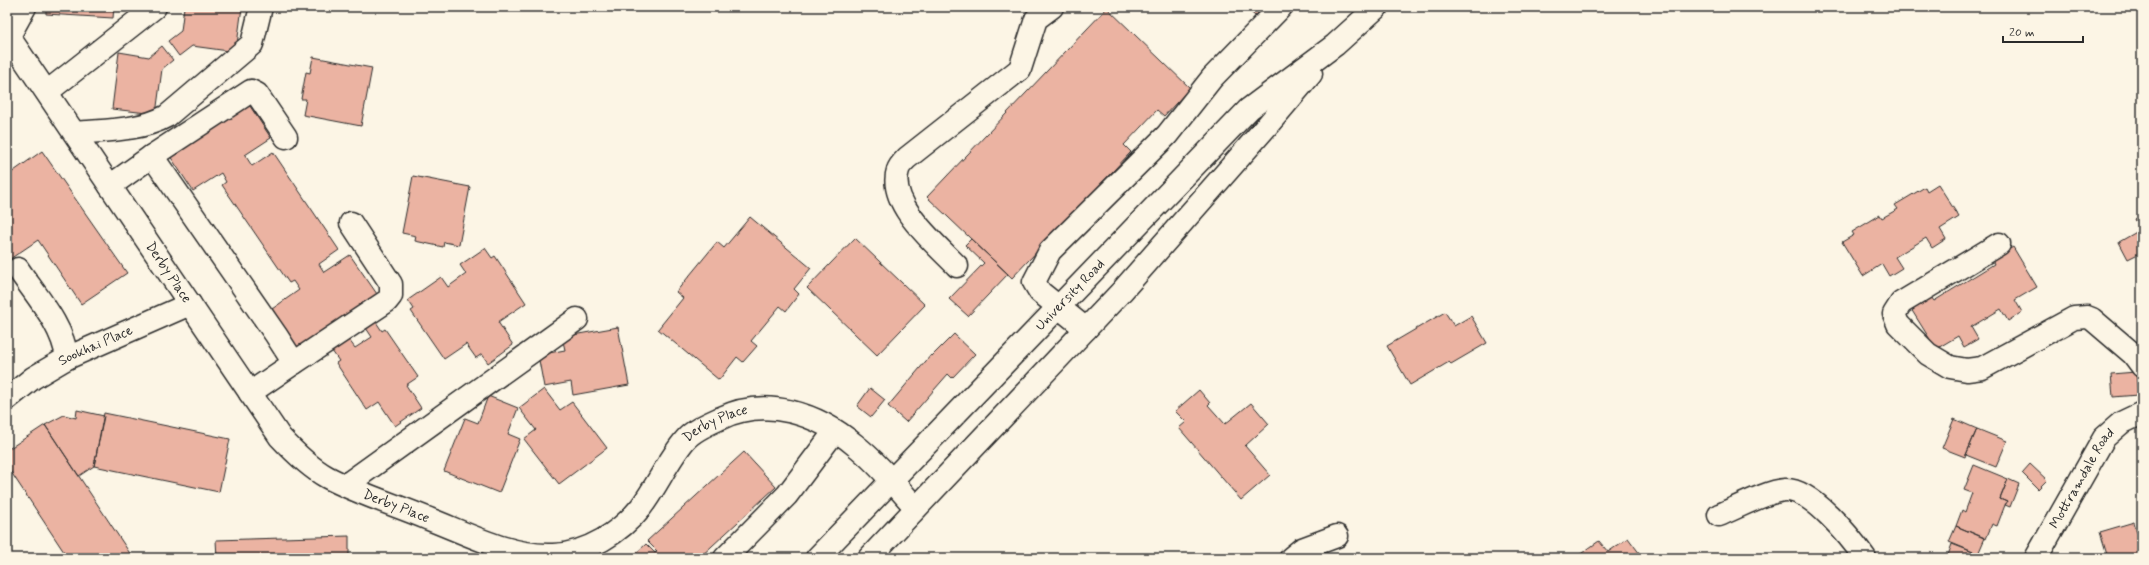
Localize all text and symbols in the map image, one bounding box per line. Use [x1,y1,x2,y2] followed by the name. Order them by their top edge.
[2003,18,2083,44] scale bar
[2009,25,2035,41] text: 20 m
[141,238,196,306] street label: Derby Place
[1031,255,1109,335] street label: University Road
[55,321,136,370] street label: Sookhai Place
[679,401,749,446] street label: Derby Place
[2045,424,2118,532] street label: Mottramdale Road
[360,485,432,527] street label: Derby Place

